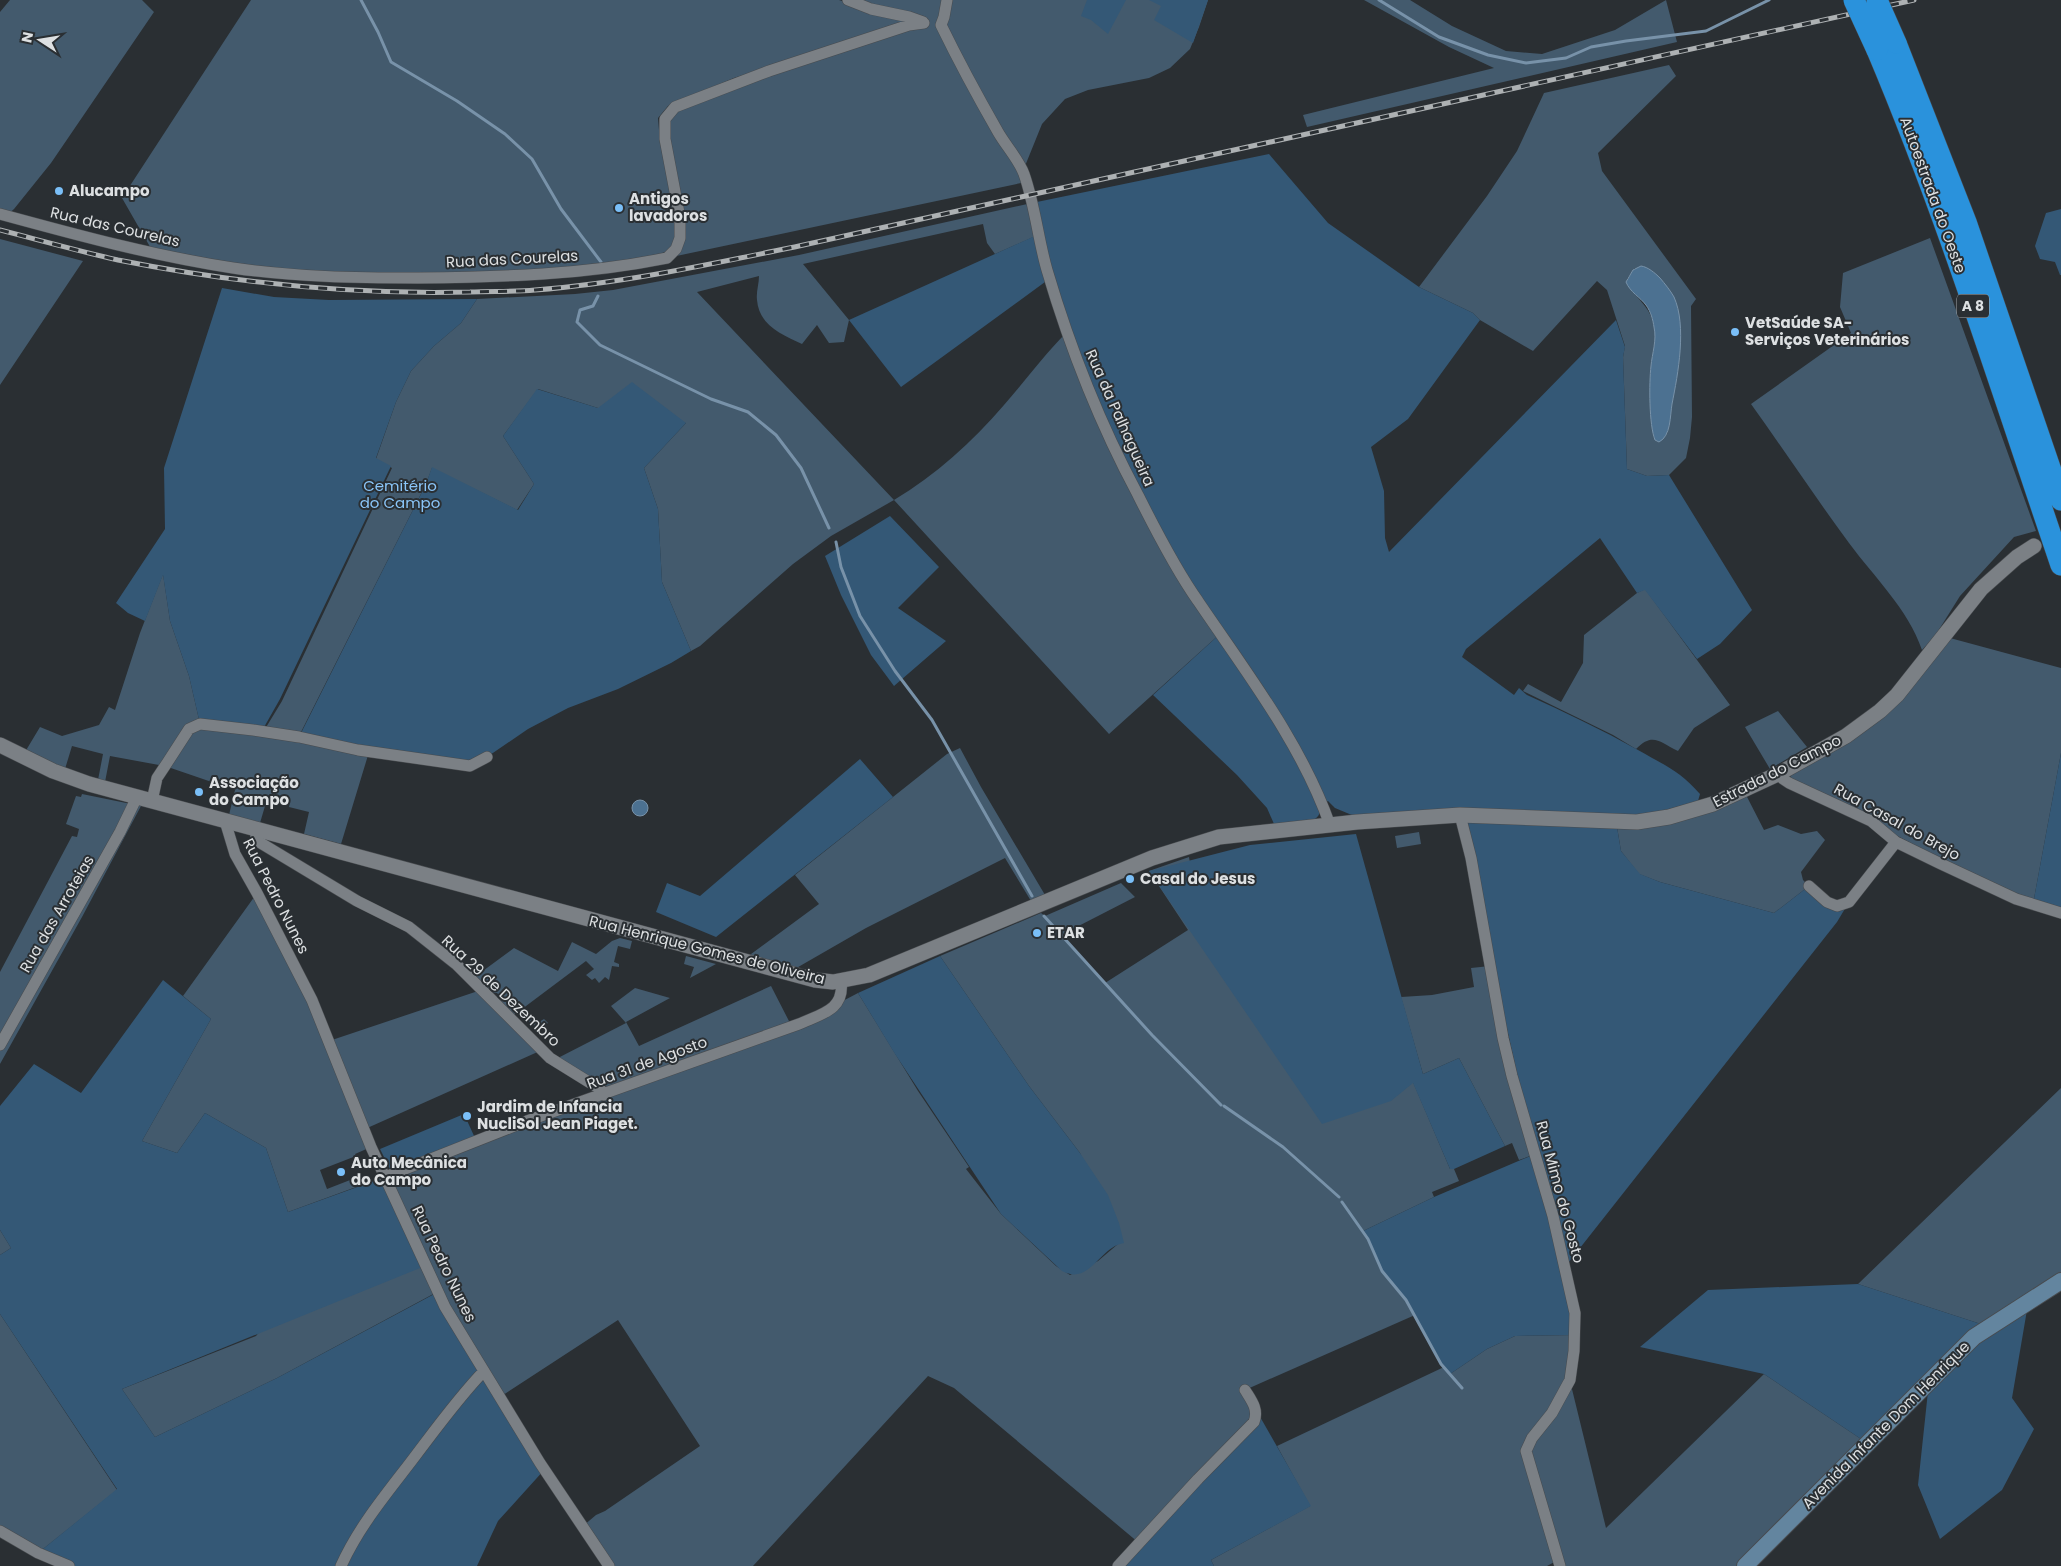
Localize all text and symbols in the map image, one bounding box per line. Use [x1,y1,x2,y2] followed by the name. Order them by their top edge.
[15,15,65,65] north arrow
[16,30,38,45] text: N
[1895,114,1972,276] street label: Autoestrada do Oeste
[69,180,150,201] place label: Alucampo
[53,185,65,197] marker: Alucampo
[629,188,707,226] place label: Antigos lavadoros
[48,201,182,252] street label: Rua das Courelas
[613,202,625,214] marker: Antigos lavadoros
[445,245,579,272] street label: Rua das Courelas
[1957,294,1989,318] road number: A 8
[1745,312,1909,350] place label: VetSaúde SA- Serviços Veterinários
[1729,326,1741,338] marker: VetSaúde SA- Serviços Veterinários
[1081,346,1160,490] street label: Rua da Palhagueira
[360,475,440,513] park label: Cemitério do Campo
[1709,729,1845,812] street label: Estrada do Campo
[209,772,299,810] place label: Associação do Campo
[1830,778,1964,865] street label: Rua Casal do Brejo
[193,786,205,798] marker: Associação do Campo
[238,834,315,957] street label: Rua Pedro Nunes
[14,851,99,976] street label: Rua das Arroteias
[1140,868,1255,889] place label: Casal do Jesus
[1124,873,1136,885] marker: Casal do Jesus
[587,910,827,989] street label: Rua Henrique Gomes de Oliveira
[1047,922,1085,943] place label: ETAR
[1031,927,1043,939] marker: ETAR
[437,930,565,1051] street label: Rua 29 de Dezembro
[584,1031,710,1094] street label: Rua 31 de Agosto
[477,1096,638,1134] place label: Jardim de Infancia NucliSol Jean Piaget.
[461,1110,473,1122] marker: Jardim de Infancia NucliSol Jean Piaget.
[1531,1118,1590,1265] street label: Rua Mimo do Gosto
[351,1152,467,1190] place label: Auto Mecânica do Campo
[335,1166,347,1178] marker: Auto Mecânica do Campo
[407,1202,482,1326] street label: Rua Pedro Nunes
[1797,1336,1974,1513] street label: Avenida Infante Dom Henrique

